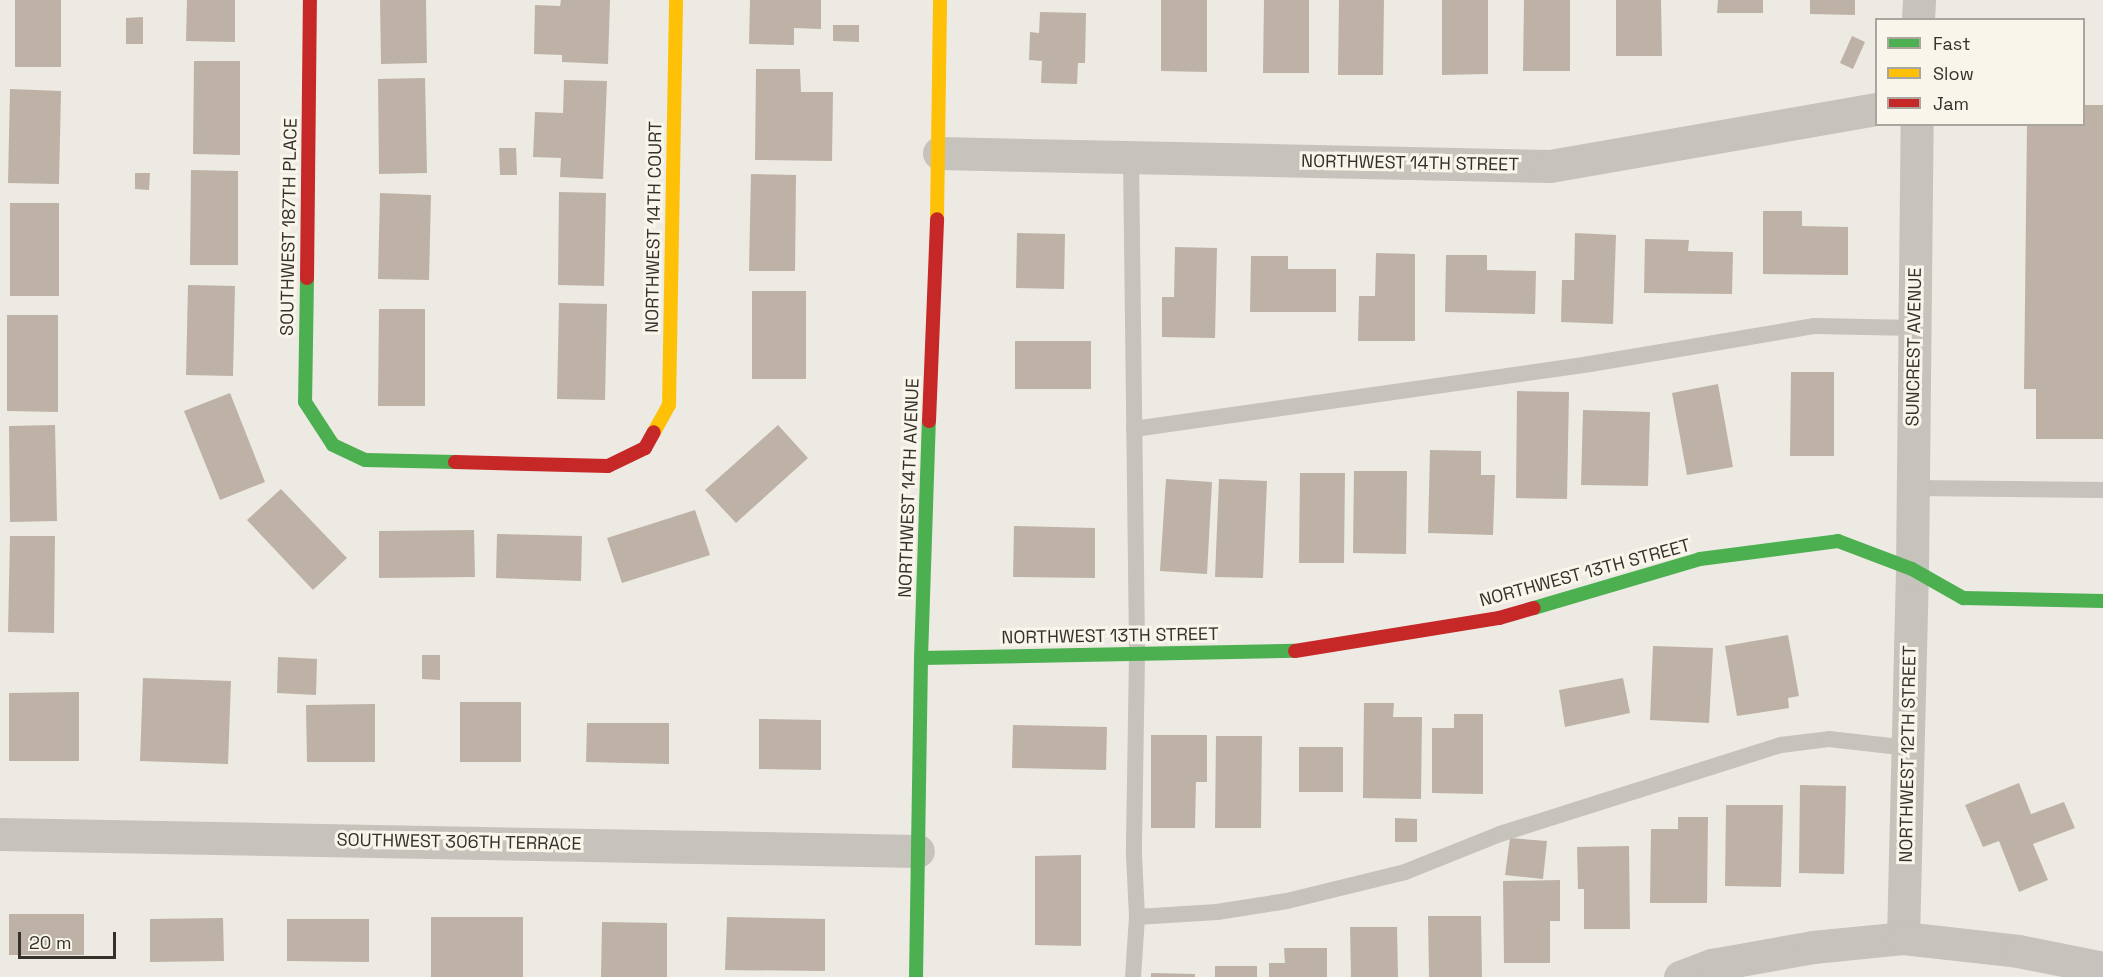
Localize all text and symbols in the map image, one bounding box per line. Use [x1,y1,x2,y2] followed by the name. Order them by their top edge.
[1875,18,2085,126] legend
[1933,32,1970,55] text: Fast
[1933,62,1974,85] text: Slow
[1933,92,1969,115] text: Jam
[276,118,302,336] street label: SOUTHWEST 187TH PLACE
[641,121,667,333] street label: NORTHWEST 14TH COURT
[1301,150,1519,176] street label: NORTHWEST 14TH STREET
[1902,267,1926,427] street label: SUNCREST AVENUE
[894,377,924,599] street label: NORTHWEST 14TH AVENUE
[1477,534,1693,612] street label: NORTHWEST 13TH STREET
[1001,623,1219,649] street label: NORTHWEST 13TH STREET
[1895,645,1921,863] street label: NORTHWEST 12TH STREET
[336,829,582,855] street label: SOUTHWEST 306TH TERRACE
[21,920,118,958] scale bar
[29,931,72,954] text: 20 m

